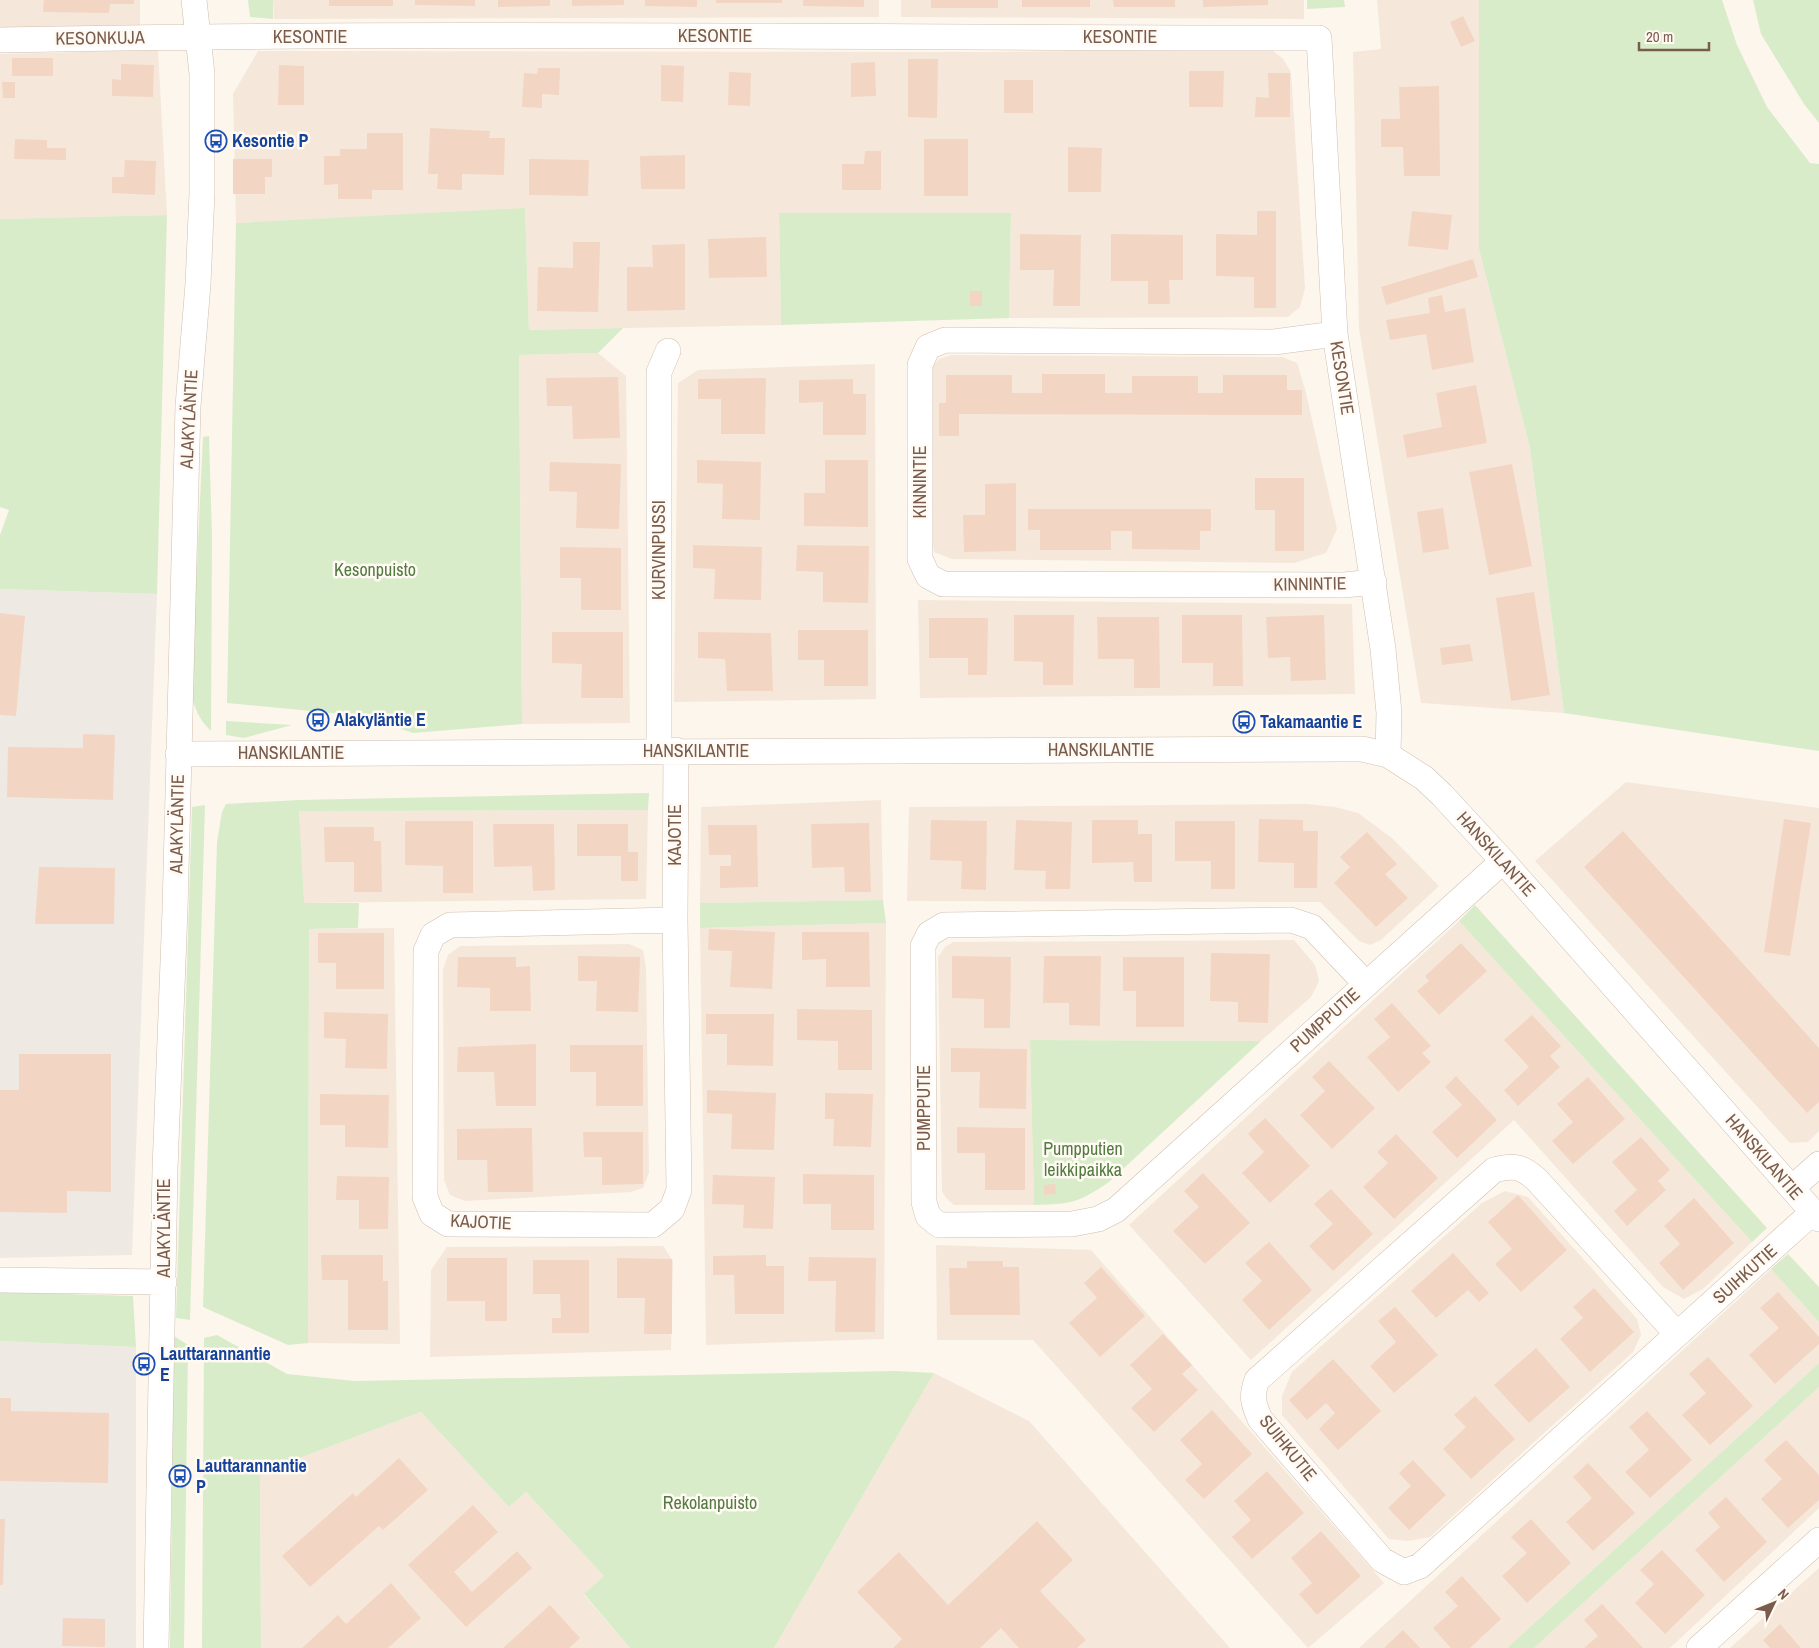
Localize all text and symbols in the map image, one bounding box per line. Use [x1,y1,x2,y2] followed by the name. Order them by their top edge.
[1639,20,1709,52] scale bar
[678,23,752,48] street label: KESONTIE
[55,24,145,51] street label: KESONKUJA
[273,24,347,49] street label: KESONTIE
[1083,24,1157,49] street label: KESONTIE
[1646,26,1673,47] text: 20 m
[232,128,308,153] place label: Kesontie P
[204,129,228,153] bus stop icon: Kesontie P
[1324,339,1361,417] street label: KESONTIE
[173,369,204,470] street label: ALAKYLÄNTIE
[907,446,932,519] street label: KINNINTIE
[646,500,671,600] street label: KURVINPUSSI
[334,557,416,582] park label: Kesonpuisto
[1273,570,1347,597] street label: KINNINTIE
[334,707,426,732] place label: Alakyläntie E
[306,708,330,732] bus stop icon: Alakyläntie E
[1260,709,1362,734] place label: Takamaantie E
[1232,710,1256,734] bus stop icon: Takamaantie E
[1048,737,1154,762] street label: HANSKILANTIE
[643,738,749,763] street label: HANSKILANTIE
[238,740,344,765] street label: HANSKILANTIE
[163,774,190,875] street label: ALAKYLÄNTIE
[662,804,687,866] street label: KAJOTIE
[1451,806,1541,902] street label: HANSKILANTIE
[1284,982,1365,1058] street label: PUMPPUTIE
[911,1065,936,1151] street label: PUMPPUTIE
[1720,1108,1809,1205] street label: HANSKILANTIE
[1043,1136,1123,1182] park label: Pumpputien leikkipaikka
[151,1178,176,1279] street label: ALAKYLÄNTIE
[450,1207,512,1236] street label: KAJOTIE
[1707,1238,1782,1309] street label: SUIHKUTIE
[160,1341,271,1387] place label: Lauttarannantie E
[132,1352,156,1376] bus stop icon: Lauttarannantie E
[1254,1409,1323,1486] street label: SUIHKUTIE
[196,1453,307,1499] place label: Lauttarannantie P
[168,1464,192,1488] bus stop icon: Lauttarannantie P
[663,1490,757,1515] park label: Rekolanpuisto
[1749,1578,1799,1628] north arrow
[1774,1585,1793,1603] text: N

